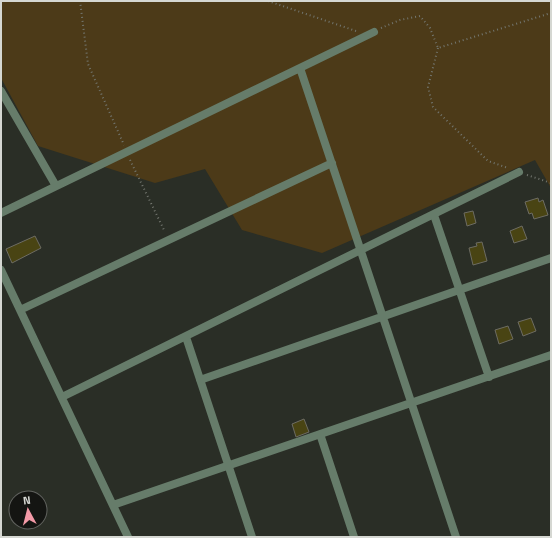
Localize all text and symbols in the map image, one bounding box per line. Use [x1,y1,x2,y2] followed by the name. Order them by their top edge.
[8,490,48,530] north arrow
[22,492,32,508] text: N

